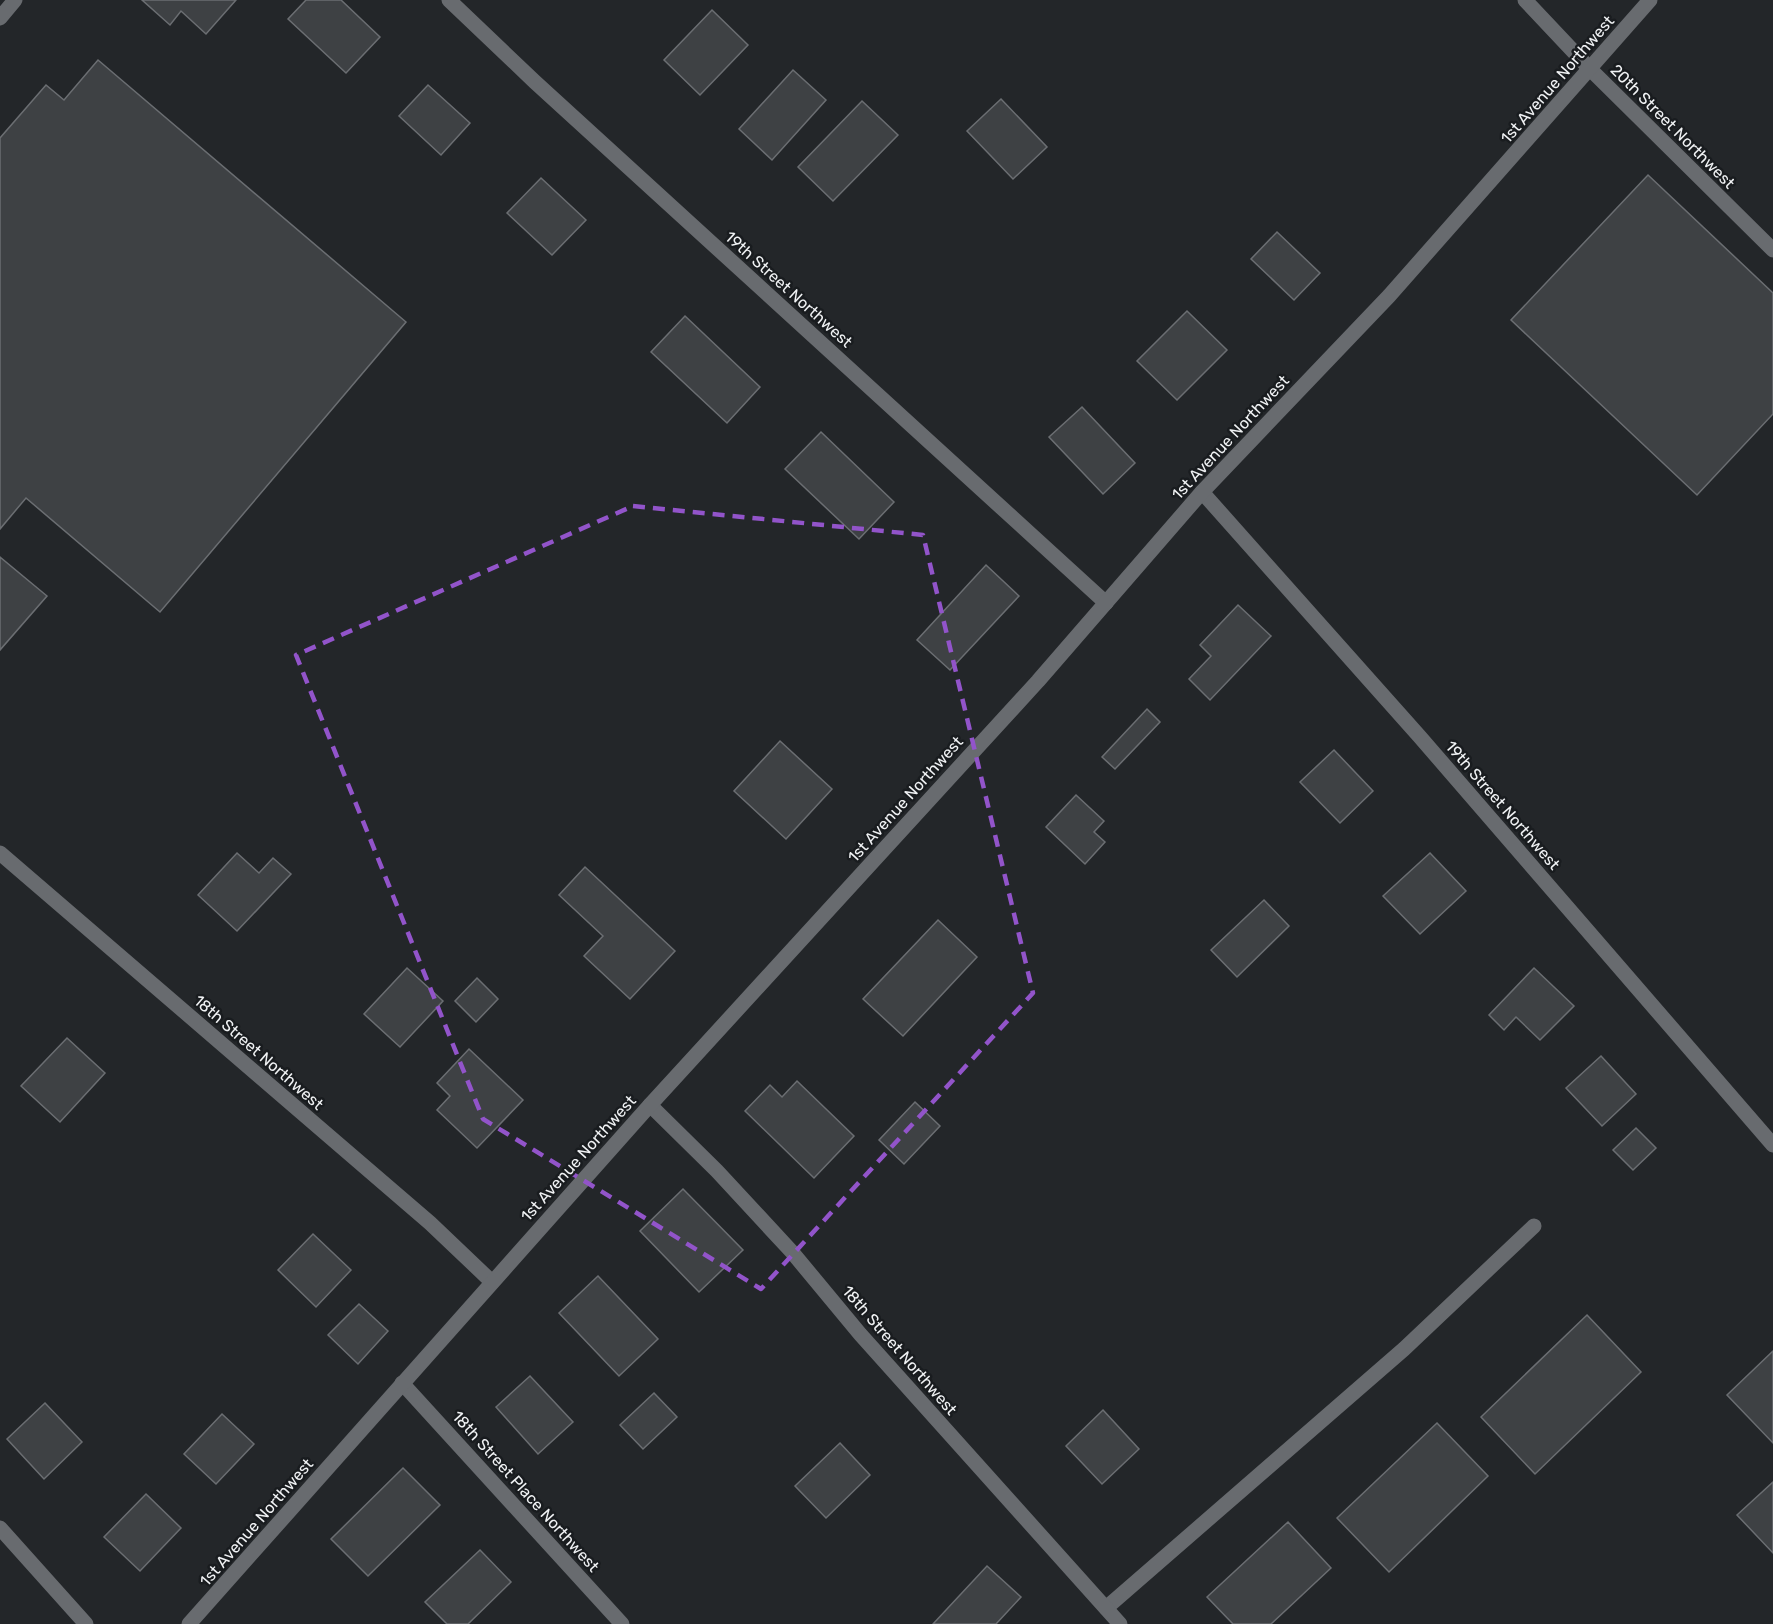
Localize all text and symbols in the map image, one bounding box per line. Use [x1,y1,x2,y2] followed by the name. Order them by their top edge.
[1497,12,1618,147] street label: 1st Avenue Northwest
[1607,60,1739,192] street label: 20th Street Northwest
[721,227,856,352] street label: 19th Street Northwest
[1168,371,1293,503] street label: 1st Avenue Northwest
[844,732,967,866] street label: 1st Avenue Northwest
[1441,737,1564,874] street label: 19th Street Northwest
[190,991,327,1114] street label: 18th Street Northwest
[517,1091,640,1225] street label: 1st Avenue Northwest
[838,1282,961,1419] street label: 18th Street Northwest
[448,1407,603,1576] street label: 18th Street Place Northwest
[196,1455,317,1590] street label: 1st Avenue Northwest

